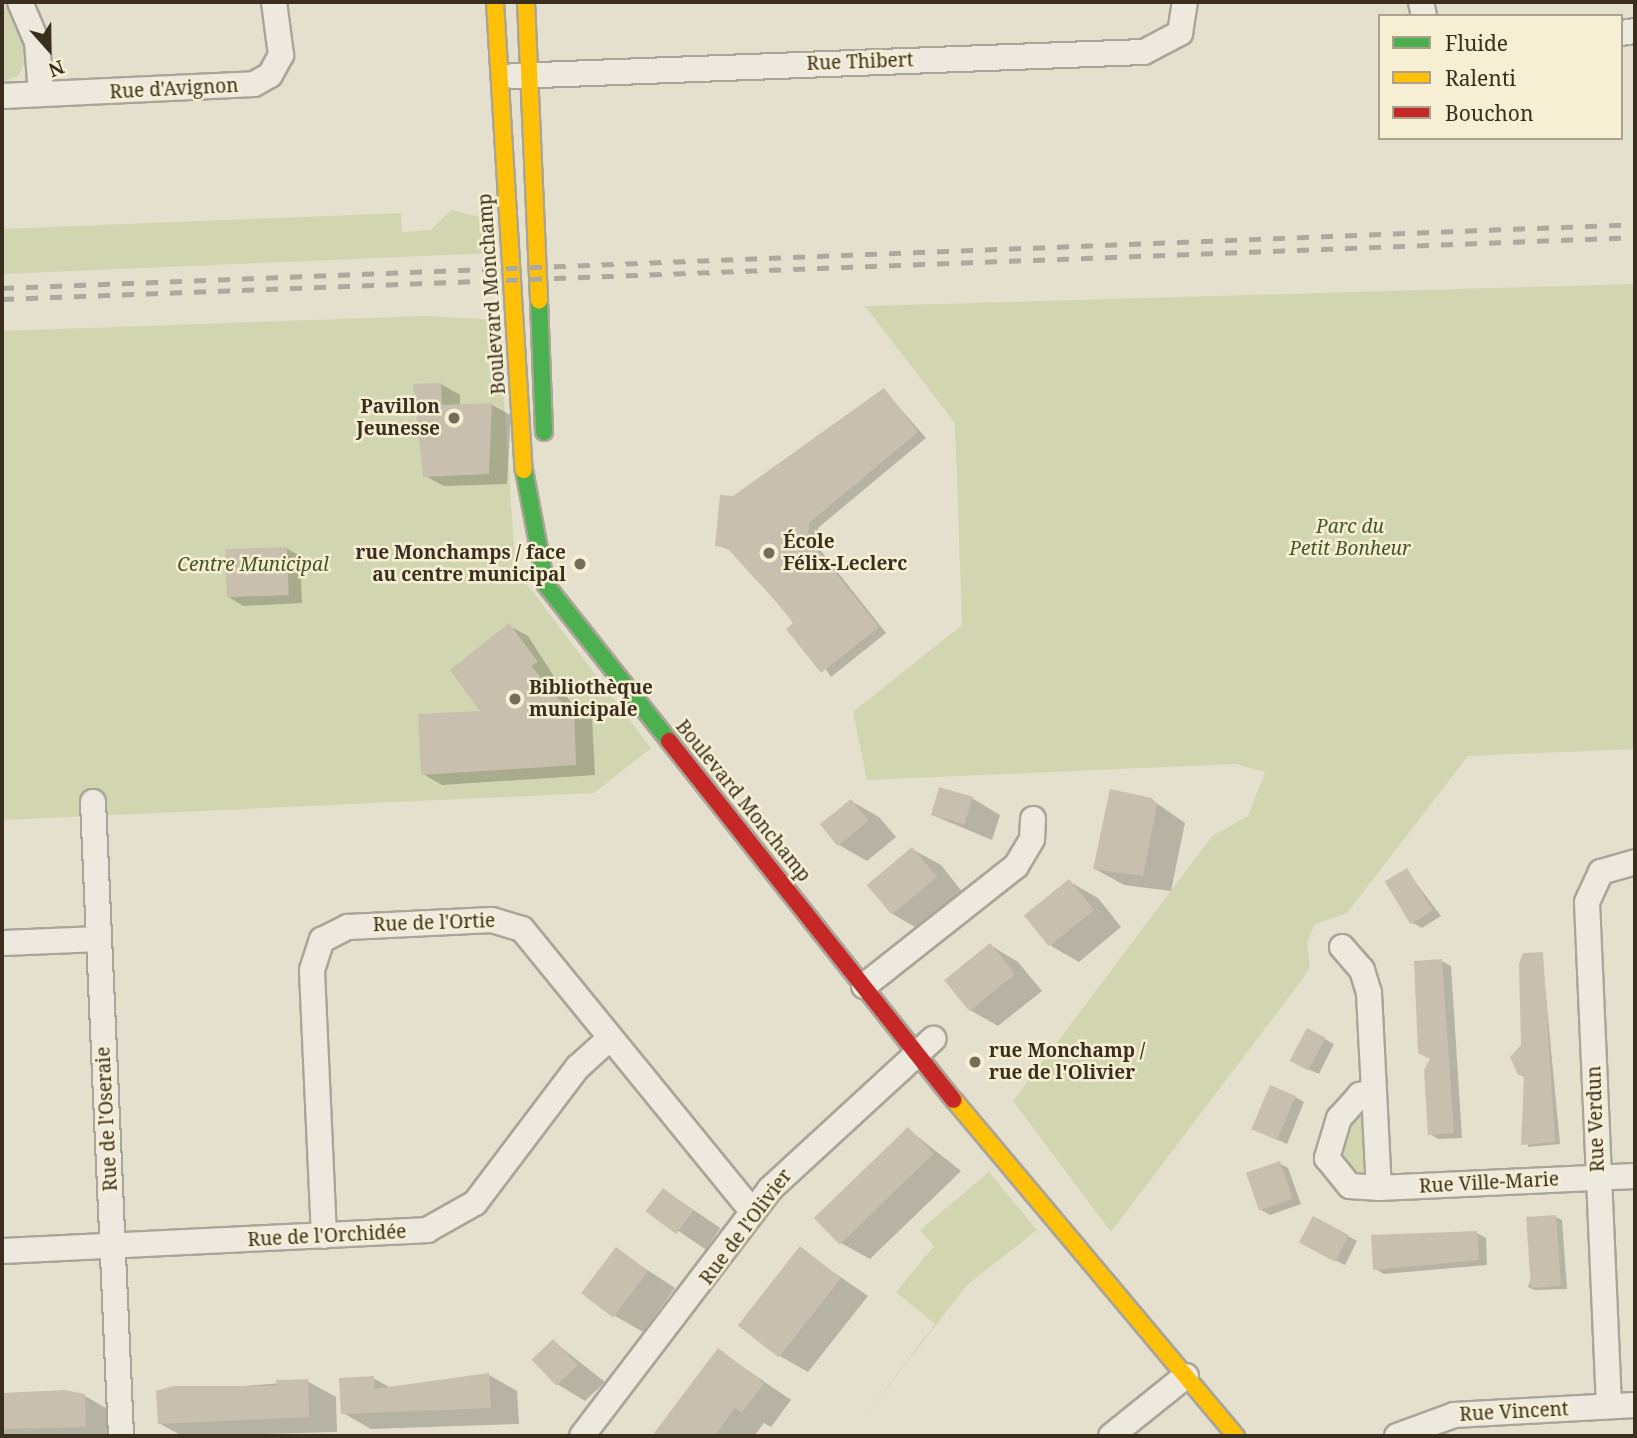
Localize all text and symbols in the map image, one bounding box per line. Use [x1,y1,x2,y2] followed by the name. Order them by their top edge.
[14,14,84,84] north arrow
[1378,14,1623,140] legend
[1445,29,1508,57] text: Fluide
[806,49,914,75] street label: Rue Thibert
[45,54,68,83] text: N
[1445,64,1516,92] text: Ralenti
[109,74,239,104] street label: Rue d'Avignon
[1445,99,1534,127] text: Bouchon
[474,193,510,395] street label: Boulevard Monchamp
[356,396,440,440] place label: Pavillon Jeunesse
[446,410,462,426] marker: Pavillon Jeunesse
[1289,516,1411,560] park label: Parc du Petit Bonheur
[783,531,907,575] place label: École Félix-Leclerc
[356,542,566,586] place label: rue Monchamps / face au centre municipal
[761,545,777,561] marker: École Félix-Leclerc
[177,554,329,576] park label: Centre Municipal
[572,556,588,572] marker: rue Monchamps / face au centre municipal
[529,677,653,721] place label: Bibliothèque municipale
[507,691,523,707] marker: Bibliothèque municipale
[671,716,815,886] street label: Boulevard Monchamp
[372,909,496,937] street label: Rue de l'Ortie
[989,1040,1145,1084] place label: rue Monchamp / rue de l'Olivier
[92,1046,122,1192] street label: Rue de l'Oseraie
[967,1054,983,1070] marker: rue Monchamp / rue de l'Olivier
[1583,1065,1609,1173] street label: Rue Verdun
[695,1165,797,1289] street label: Rue de l'Olivier
[1418,1168,1560,1198] street label: Rue Ville-Marie
[247,1220,407,1252] street label: Rue de l'Orchidée
[1459,1398,1569,1426] street label: Rue Vincent

